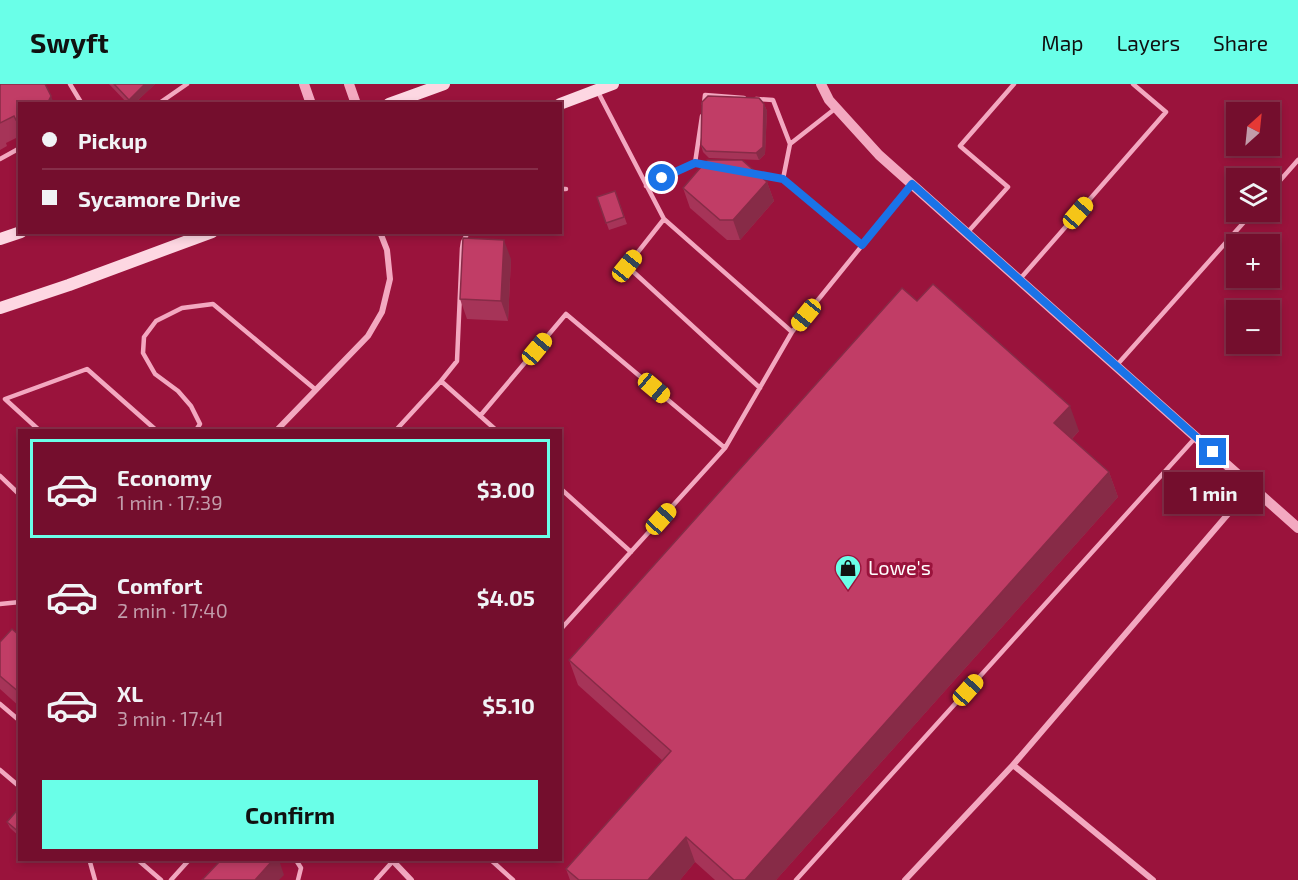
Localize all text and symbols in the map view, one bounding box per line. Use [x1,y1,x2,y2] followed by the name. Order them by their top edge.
[30,25,109,59] text: Swyft
[1041,30,1083,55] text: Map
[1116,30,1180,55] text: Layers
[1213,30,1268,55] text: Share
[1226,102,1280,156] north arrow
[1226,102,1280,354] map controls
[78,127,147,153] text: Pickup
[648,164,675,191] route start
[1226,168,1280,222] button: layers
[78,185,241,211] text: Sycamore Drive
[1059,194,1097,232] car
[1226,234,1280,288] button: +
[609,246,645,286] car
[788,295,824,335] car
[1226,300,1280,354] button: −
[519,329,555,369] car
[634,370,674,406] car
[1199,438,1226,465] route end
[45,462,99,516] icon: car
[117,464,212,490] text: Economy
[1164,473,1262,515] callout: 1 min
[477,476,535,502] text: $3.00
[1189,481,1238,505] text: 1 min
[117,490,223,514] text: 1 min · 17:39
[642,500,680,538] car
[833,553,863,591] shop icon: Lowe's
[868,555,931,579] place label: Lowe's
[45,570,99,624] icon: car
[117,572,202,598] text: Comfort
[477,584,535,610] text: $4.05
[117,598,228,622] text: 2 min · 17:40
[949,671,987,709] car
[45,678,99,732] icon: car
[117,680,143,706] text: XL
[482,692,535,718] text: $5.10
[117,706,224,730] text: 3 min · 17:41
[42,780,538,849] button: Confirm

